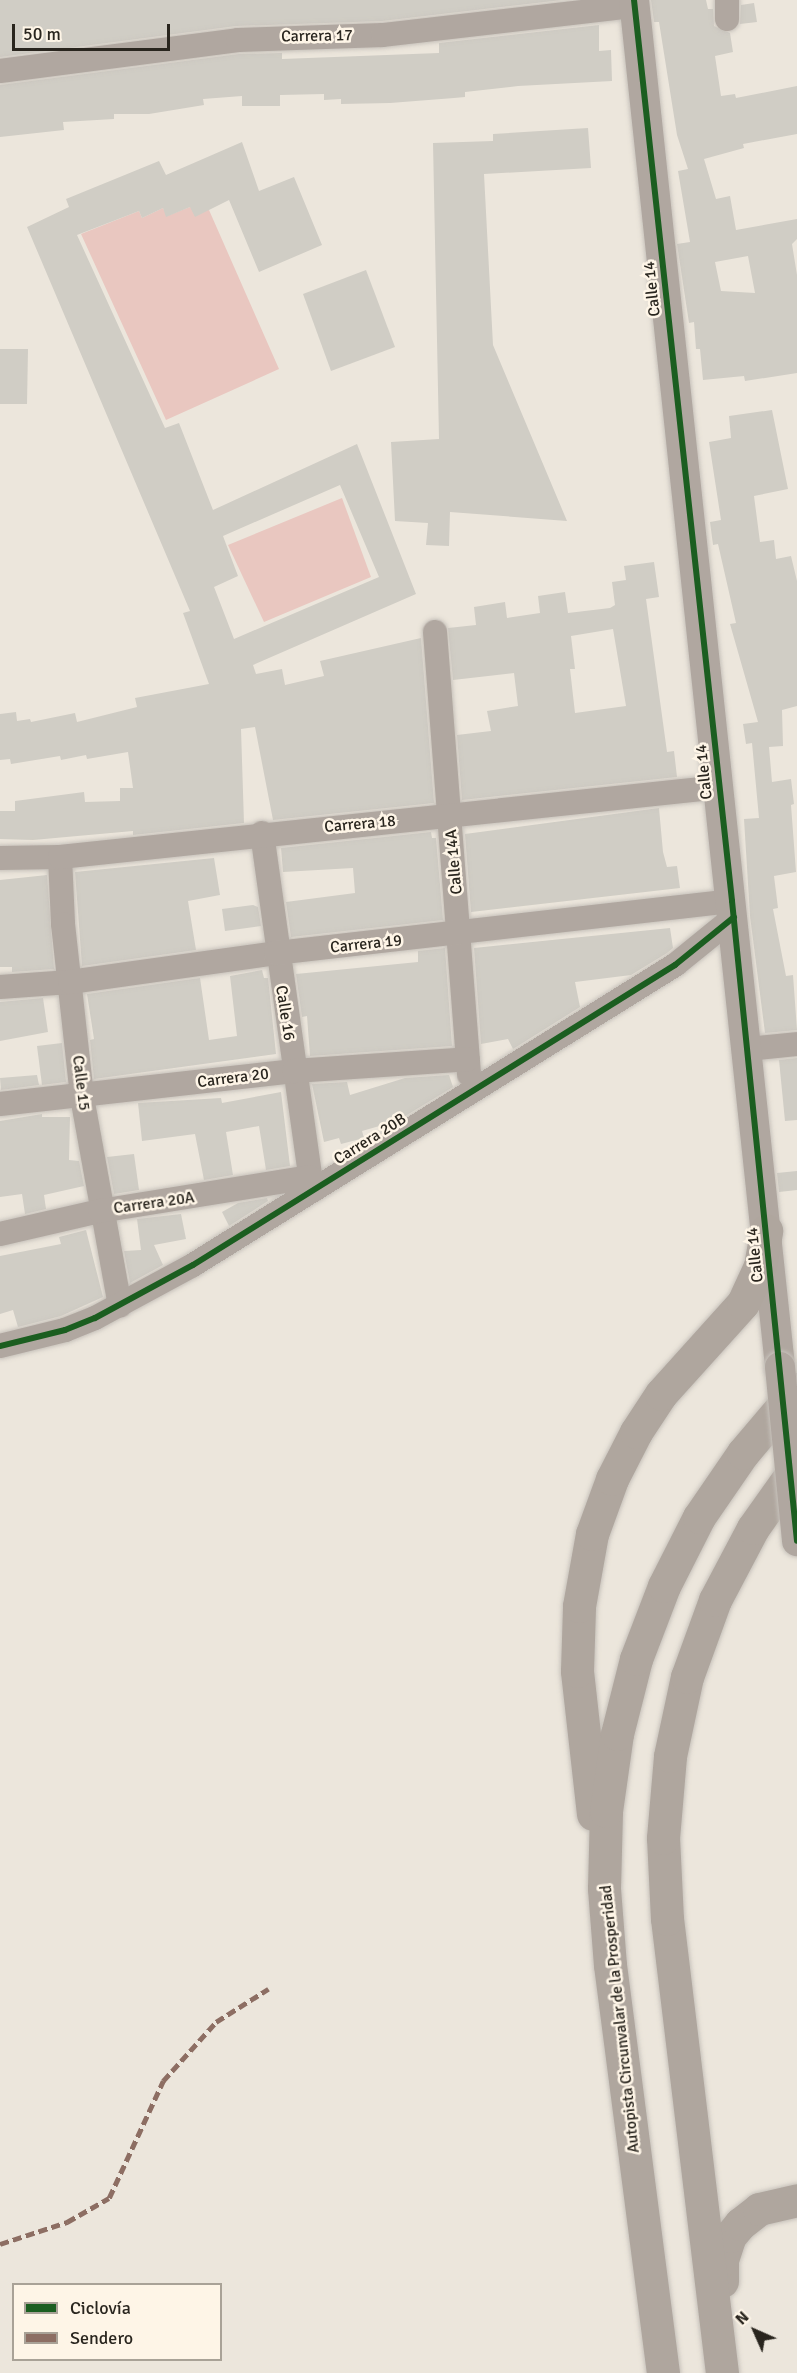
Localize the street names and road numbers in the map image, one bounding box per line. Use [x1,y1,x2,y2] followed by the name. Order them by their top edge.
[281,26,353,46] street label: Carrera 17
[640,260,664,318] street label: Calle 14
[692,743,716,801] street label: Calle 14
[323,811,397,837] street label: Carrera 18
[442,829,466,895] street label: Calle 14A
[329,931,403,957] street label: Carrera 19
[271,984,299,1042] street label: Calle 16
[68,1054,94,1112] street label: Calle 15
[196,1064,270,1092] street label: Carrera 20
[330,1109,410,1169] street label: Carrera 20B
[112,1188,196,1218] street label: Carrera 20A
[743,1226,767,1284] street label: Calle 14
[596,1884,644,2154] street label: Autopista Circunvalar de la Prosperidad

